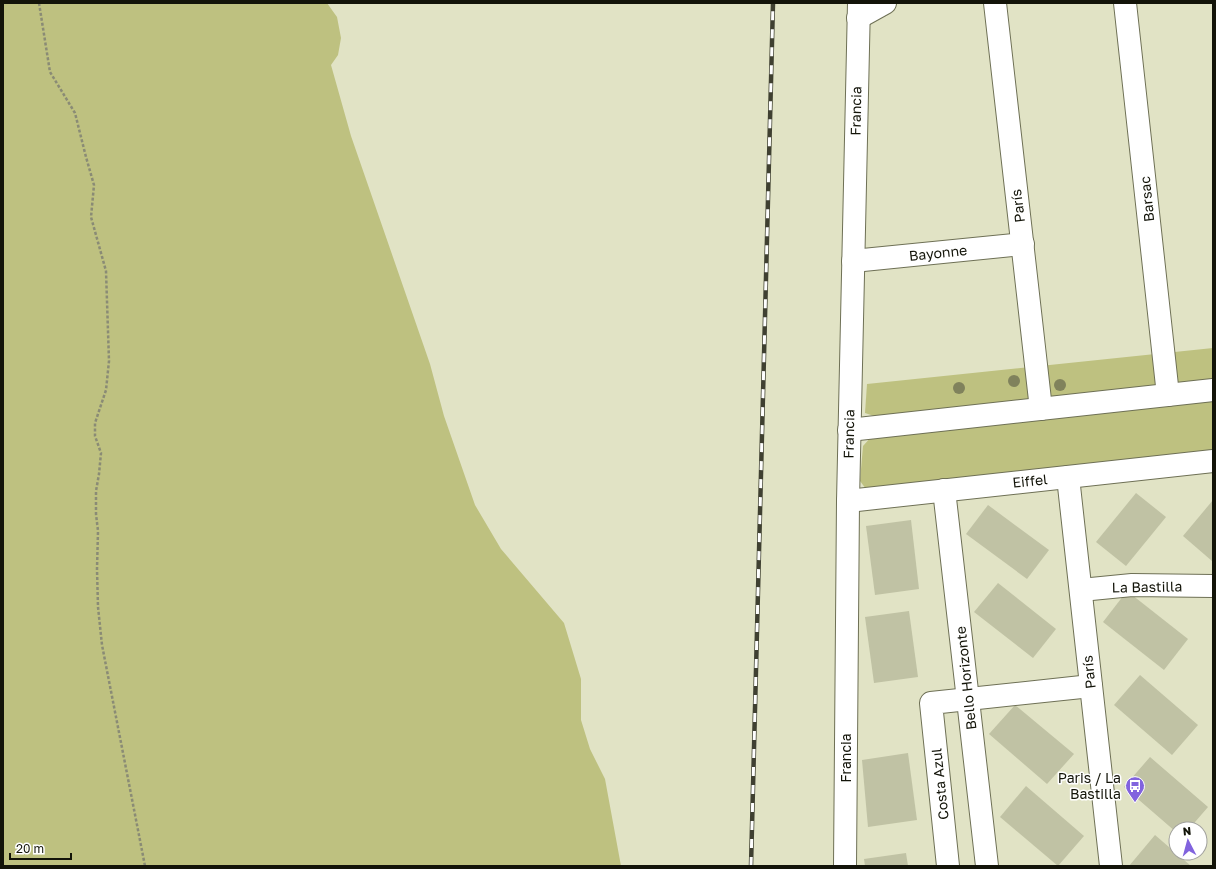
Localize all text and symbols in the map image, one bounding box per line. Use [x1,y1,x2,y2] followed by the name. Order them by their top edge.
[847,86,864,136] street label: Francia
[1136,175,1157,223] street label: Barsac
[1007,188,1028,224] street label: París
[908,241,968,264] street label: Bayonne
[840,409,857,459] street label: Francia
[1012,470,1048,491] street label: Eiffel
[1112,577,1182,596] street label: La Bastilla
[952,625,979,731] street label: Bello Horizonte
[1078,654,1099,690] street label: París
[837,733,854,783] street label: Francia
[927,747,952,821] street label: Costa Azul
[1058,769,1121,802] place label: Paris / La Bastilla
[1124,775,1146,803] bus stop icon: Paris / La Bastilla
[1168,821,1208,861] north arrow
[1182,824,1192,837] text: N
[10,835,71,861] scale bar
[16,841,44,856] text: 20 m

